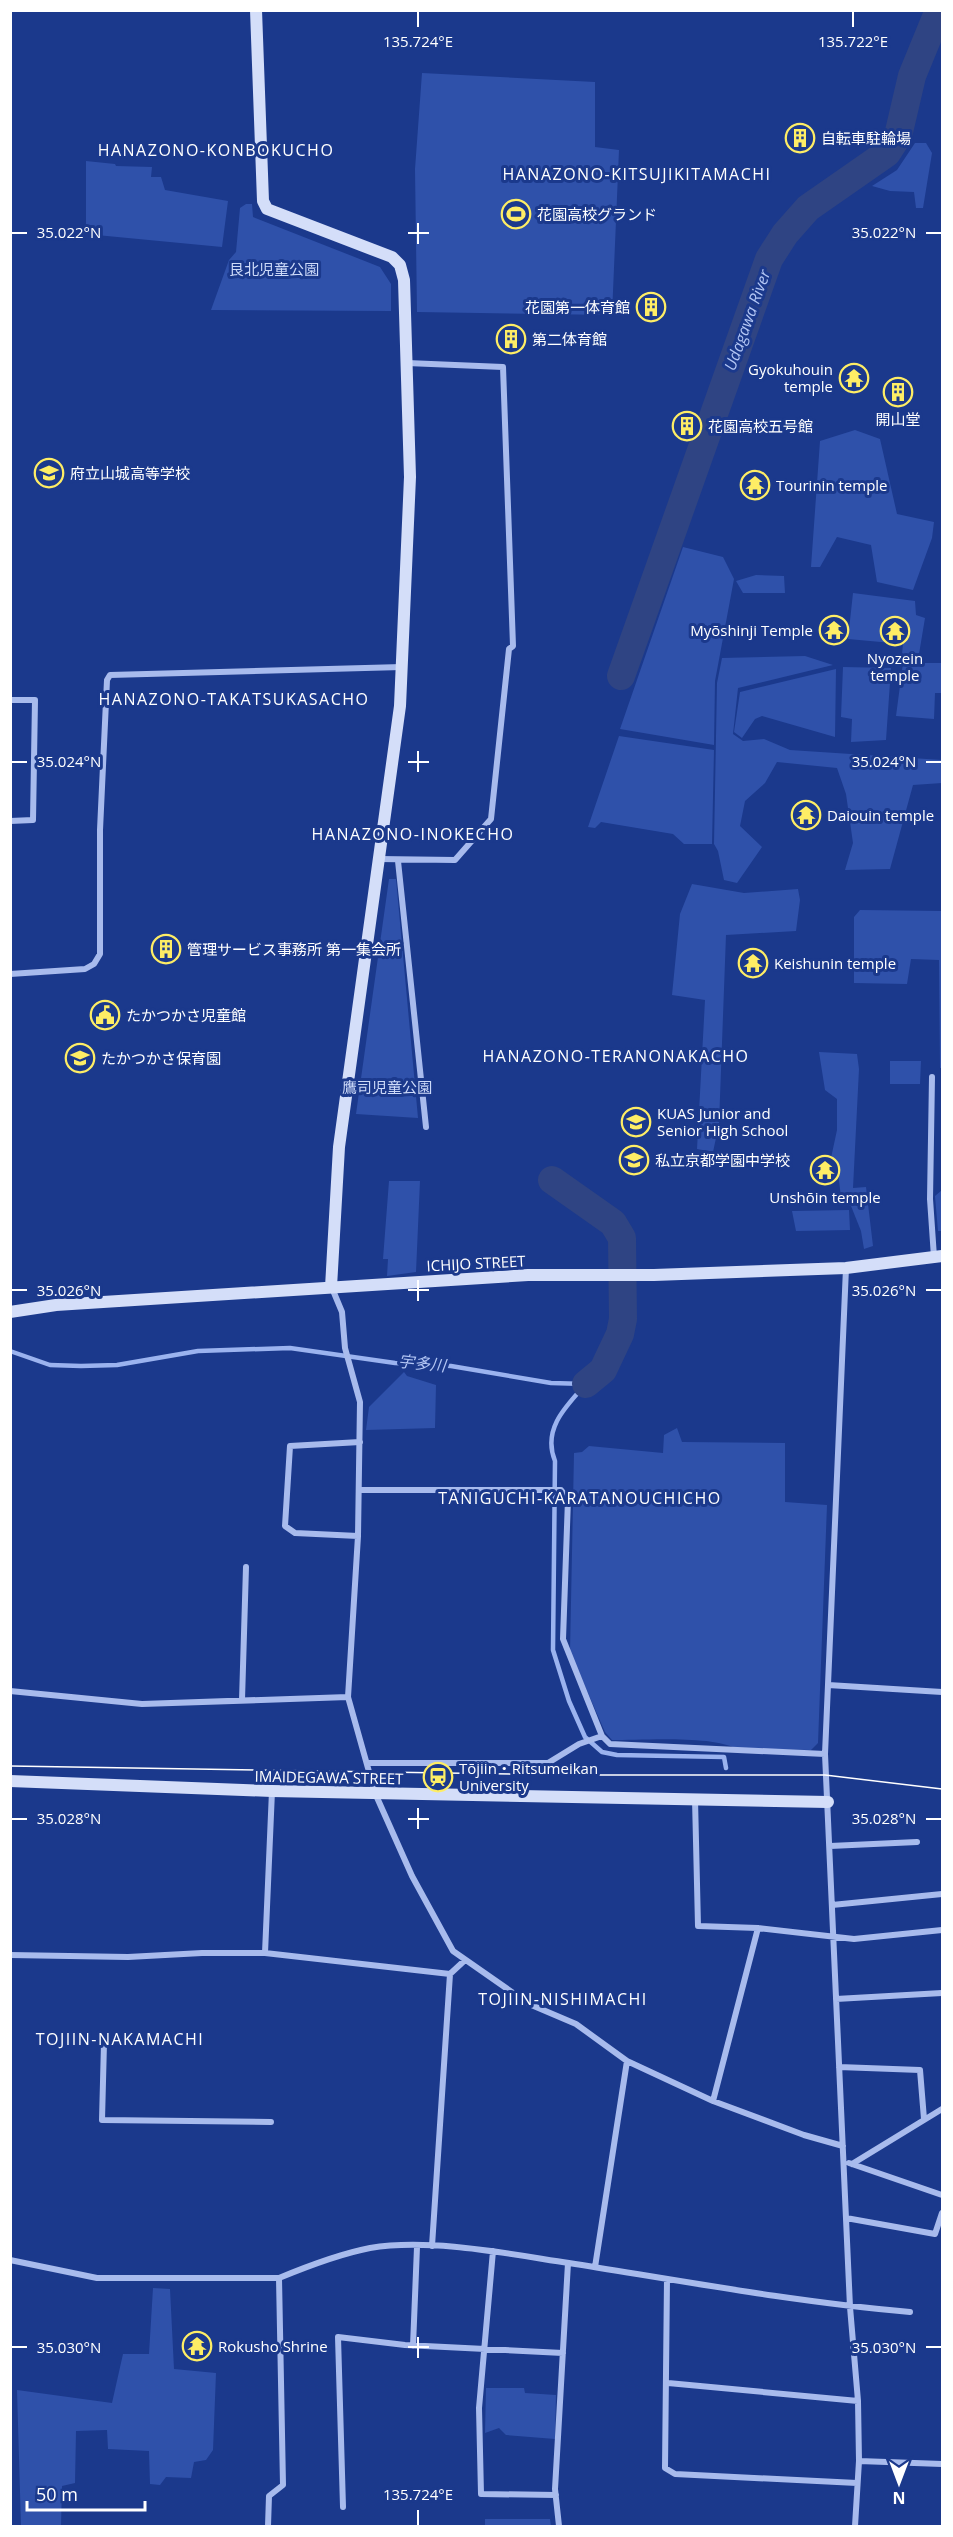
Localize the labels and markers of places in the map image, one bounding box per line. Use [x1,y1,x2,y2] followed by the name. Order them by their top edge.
[784,122,816,154] building icon: 自転車駐輪場
[821,128,911,148] place label: 自転車駐輪場
[500,198,532,230] sports icon: 花園高校グランド
[537,204,657,224] place label: 花園高校グランド
[635,291,667,323] building icon: 花園第一体育館
[525,297,630,317] place label: 花園第一体育館
[495,323,527,355] building icon: 第二体育館
[532,329,607,349] place label: 第二体育館
[748,359,833,396] place label: Gyokuhouin temple
[838,362,870,394] temple icon: Gyokuhouin temple
[882,376,914,408] building icon: 開山堂
[875,409,921,429] place label: 開山堂
[671,410,703,442] building icon: 花園高校五号館
[708,416,813,436] place label: 花園高校五号館
[33,457,65,489] school or university icon: 府立山城高等学校
[70,463,190,483] place label: 府立山城高等学校
[739,469,771,501] temple icon: Tourinin temple
[776,475,888,495] place label: Tourinin temple
[818,614,850,646] temple icon: Myōshinji Temple
[879,615,911,647] temple icon: Nyozein temple
[690,620,813,640] place label: Myōshinji Temple
[867,648,923,685] place label: Nyozein temple
[790,799,822,831] temple icon: Daiouin temple
[827,805,934,825] place label: Daiouin temple
[150,933,182,965] building icon: 管理サービス事務所 第一集会所
[187,939,401,959] place label: 管理サービス事務所 第一集会所
[737,947,769,979] temple icon: Keishunin temple
[774,953,896,973] place label: Keishunin temple
[89,999,121,1031] public building icon: たかつかさ児童館
[126,1005,246,1025] place label: たかつかさ児童館
[64,1042,96,1074] school or university icon: たかつかさ保育園
[101,1048,221,1068] place label: たかつかさ保育園
[657,1103,788,1140] place label: KUAS Junior and Senior High School
[620,1106,652,1138] school or university icon: KUAS Junior and Senior High School
[618,1144,650,1176] school or university icon: 私立京都学園中学校
[655,1150,790,1170] place label: 私立京都学園中学校
[809,1154,841,1186] temple icon: Unshōin temple
[769,1187,881,1207] place label: Unshōin temple
[459,1758,598,1795] place label: Tōjiin・Ritsumeikan University
[422,1761,454,1793] station icon: Tōjiin・Ritsumeikan University
[181,2330,213,2362] temple icon: Rokusho Shrine
[218,2336,328,2356] place label: Rokusho Shrine

